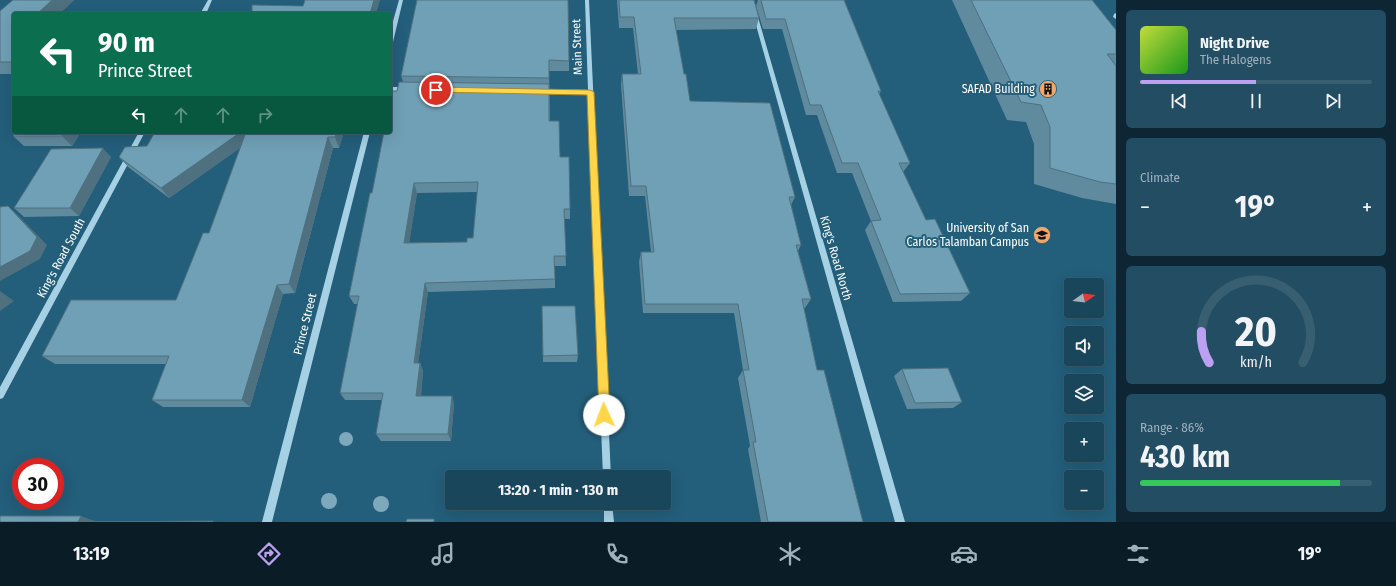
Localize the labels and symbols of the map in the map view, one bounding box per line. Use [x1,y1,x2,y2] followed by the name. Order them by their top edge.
[569,19,585,75] street label: Main Street
[419,73,453,107] pin
[1038,79,1058,99] building icon: SAFAD Building
[962,82,1035,96] place label: SAFAD Building
[817,214,855,302] street label: King's Road North
[34,216,88,300] street label: King's Road South
[906,221,1029,249] place label: University of San Carlos Talamban Campus
[1032,225,1052,245] school or university icon: University of San Carlos Talamban Campus
[1064,278,1104,318] north arrow
[291,292,319,356] street label: Prince Street
[583,394,625,436] position arrow
[12,458,64,510] speed limit sign: 30

